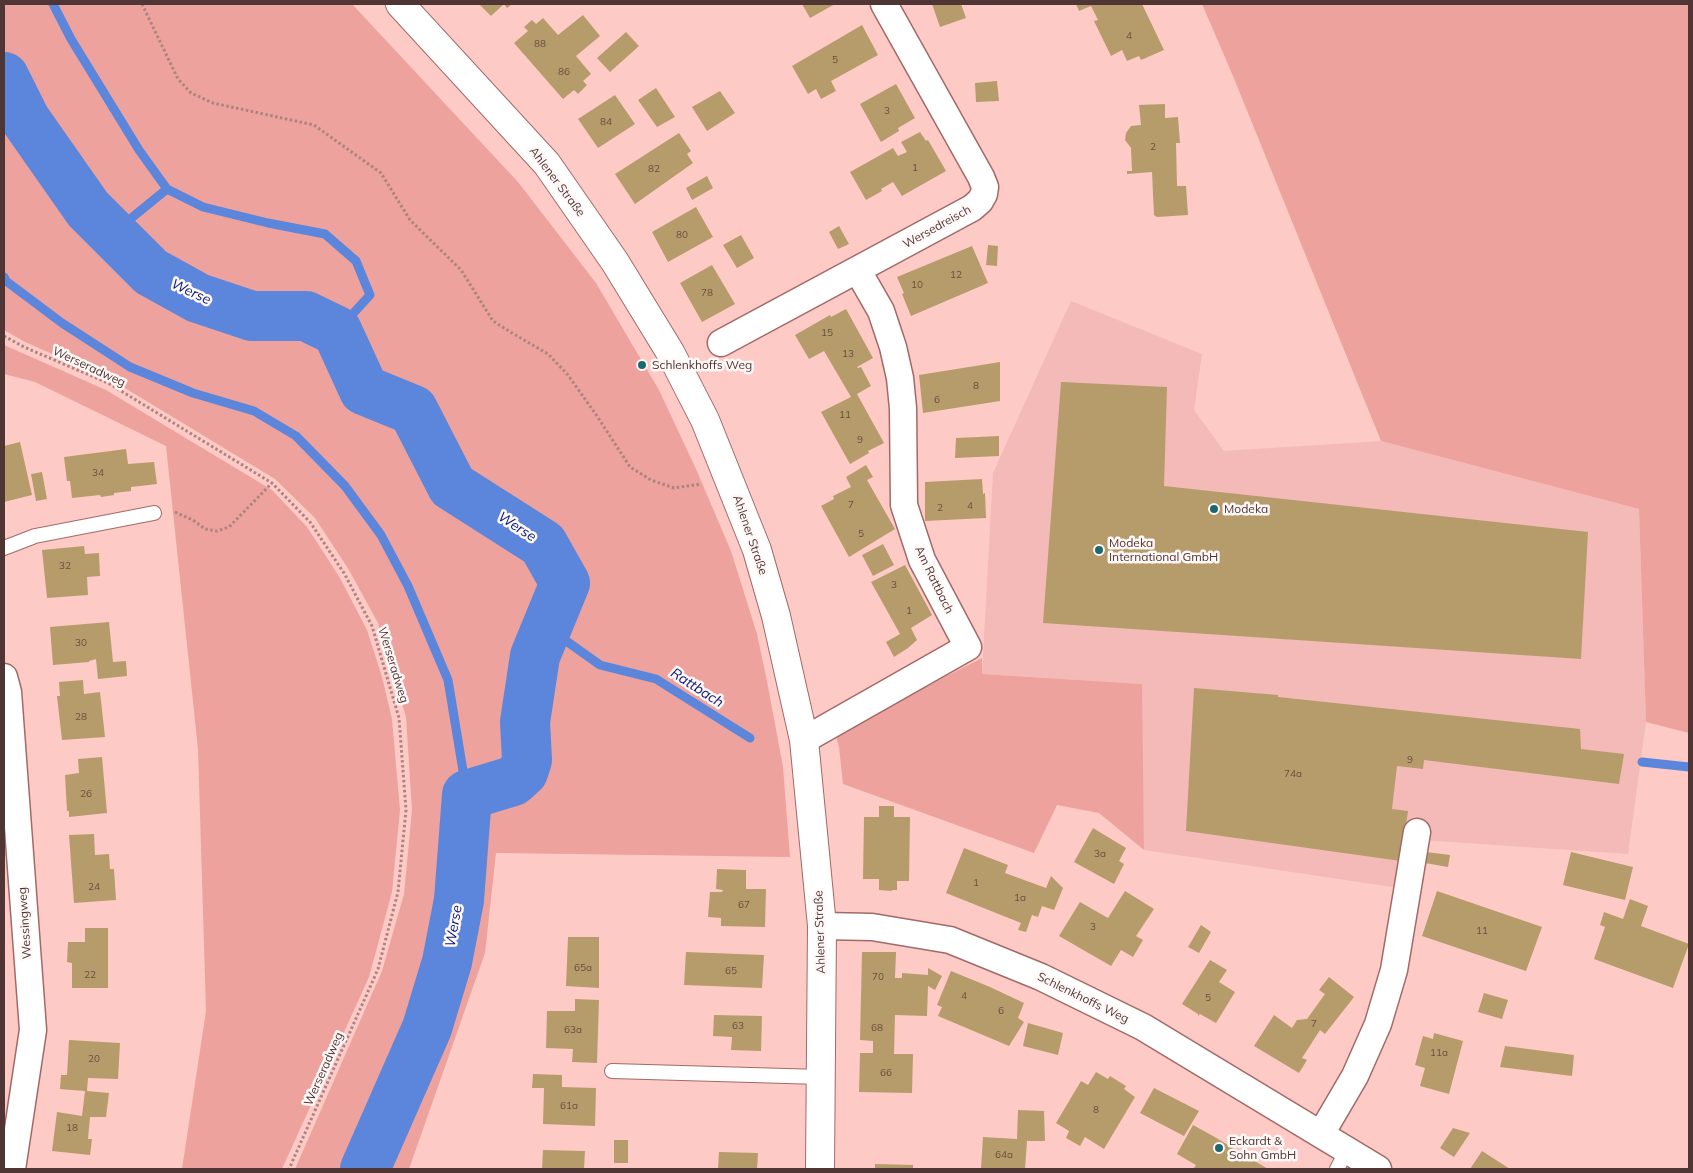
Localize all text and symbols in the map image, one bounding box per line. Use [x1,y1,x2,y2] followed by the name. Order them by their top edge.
[1126,30,1132,42] house number: 4
[534,38,546,50] house number: 88
[832,54,838,66] house number: 5
[558,66,570,78] house number: 86
[884,105,890,117] house number: 3
[600,116,612,128] house number: 84
[1150,141,1156,153] house number: 2
[526,144,588,220] street label: Ahlener Straße
[912,162,918,174] house number: 1
[648,163,660,175] house number: 82
[900,202,974,252] street label: Wersedreisch
[676,229,688,241] house number: 80
[950,269,962,281] house number: 12
[168,276,214,308] water label: Werse
[911,279,923,291] house number: 10
[701,287,713,299] house number: 78
[821,327,833,339] house number: 15
[50,344,128,390] street label: Werseradweg
[842,348,854,360] house number: 13
[652,358,752,372] place label: Schlenkhoffs Weg
[636,359,648,371] marker: Schlenkhoffs Weg
[973,380,979,392] house number: 8
[934,394,940,406] house number: 6
[839,409,851,421] house number: 11
[857,434,863,446] house number: 9
[92,467,104,479] house number: 34
[730,493,770,577] street label: Ahlener Straße
[848,499,854,511] house number: 7
[967,500,973,512] house number: 4
[937,502,943,514] house number: 2
[1224,502,1268,516] place label: Modeka
[1208,503,1220,515] marker: Modeka
[495,509,539,545] water label: Werse
[858,528,864,540] house number: 5
[1109,536,1218,564] place label: Modeka International GmbH
[911,544,957,616] street label: Am Rattbach
[1093,544,1105,556] marker: Modeka International GmbH
[59,560,71,572] house number: 32
[891,579,897,591] house number: 3
[906,605,912,617] house number: 1
[375,625,411,705] street label: Werseradweg
[75,637,87,649] house number: 30
[667,665,727,711] water label: Rattbach
[75,711,87,723] house number: 28
[1407,754,1413,766] house number: 9
[1284,768,1302,780] house number: 74a
[80,788,92,800] house number: 26
[1094,848,1106,860] house number: 3a
[973,877,979,889] house number: 1
[88,881,100,893] house number: 24
[15,886,35,960] street label: Wessingweg
[811,890,829,974] street label: Ahlener Straße
[1014,892,1026,904] house number: 1a
[738,899,750,911] house number: 67
[442,904,466,948] water label: Werse
[1090,921,1096,933] house number: 3
[1476,925,1488,937] house number: 11
[574,962,592,974] house number: 65a
[725,965,737,977] house number: 65
[84,969,96,981] house number: 22
[1035,970,1131,1026] street label: Schlenkhoffs Weg
[872,971,884,983] house number: 70
[961,990,967,1002] house number: 4
[1205,992,1211,1004] house number: 5
[998,1005,1004,1017] house number: 6
[1311,1018,1317,1030] house number: 7
[732,1020,744,1032] house number: 63
[871,1022,883,1034] house number: 68
[564,1024,582,1036] house number: 63a
[301,1030,347,1108] street label: Werseradweg
[1430,1047,1448,1059] house number: 11a
[88,1053,100,1065] house number: 20
[880,1067,892,1079] house number: 66
[560,1100,578,1112] house number: 61a
[1093,1104,1099,1116] house number: 8
[66,1122,78,1134] house number: 18
[1229,1134,1296,1162] place label: Eckardt & Sohn GmbH
[1213,1142,1225,1154] marker: Eckardt & Sohn GmbH
[995,1149,1013,1161] house number: 64a

